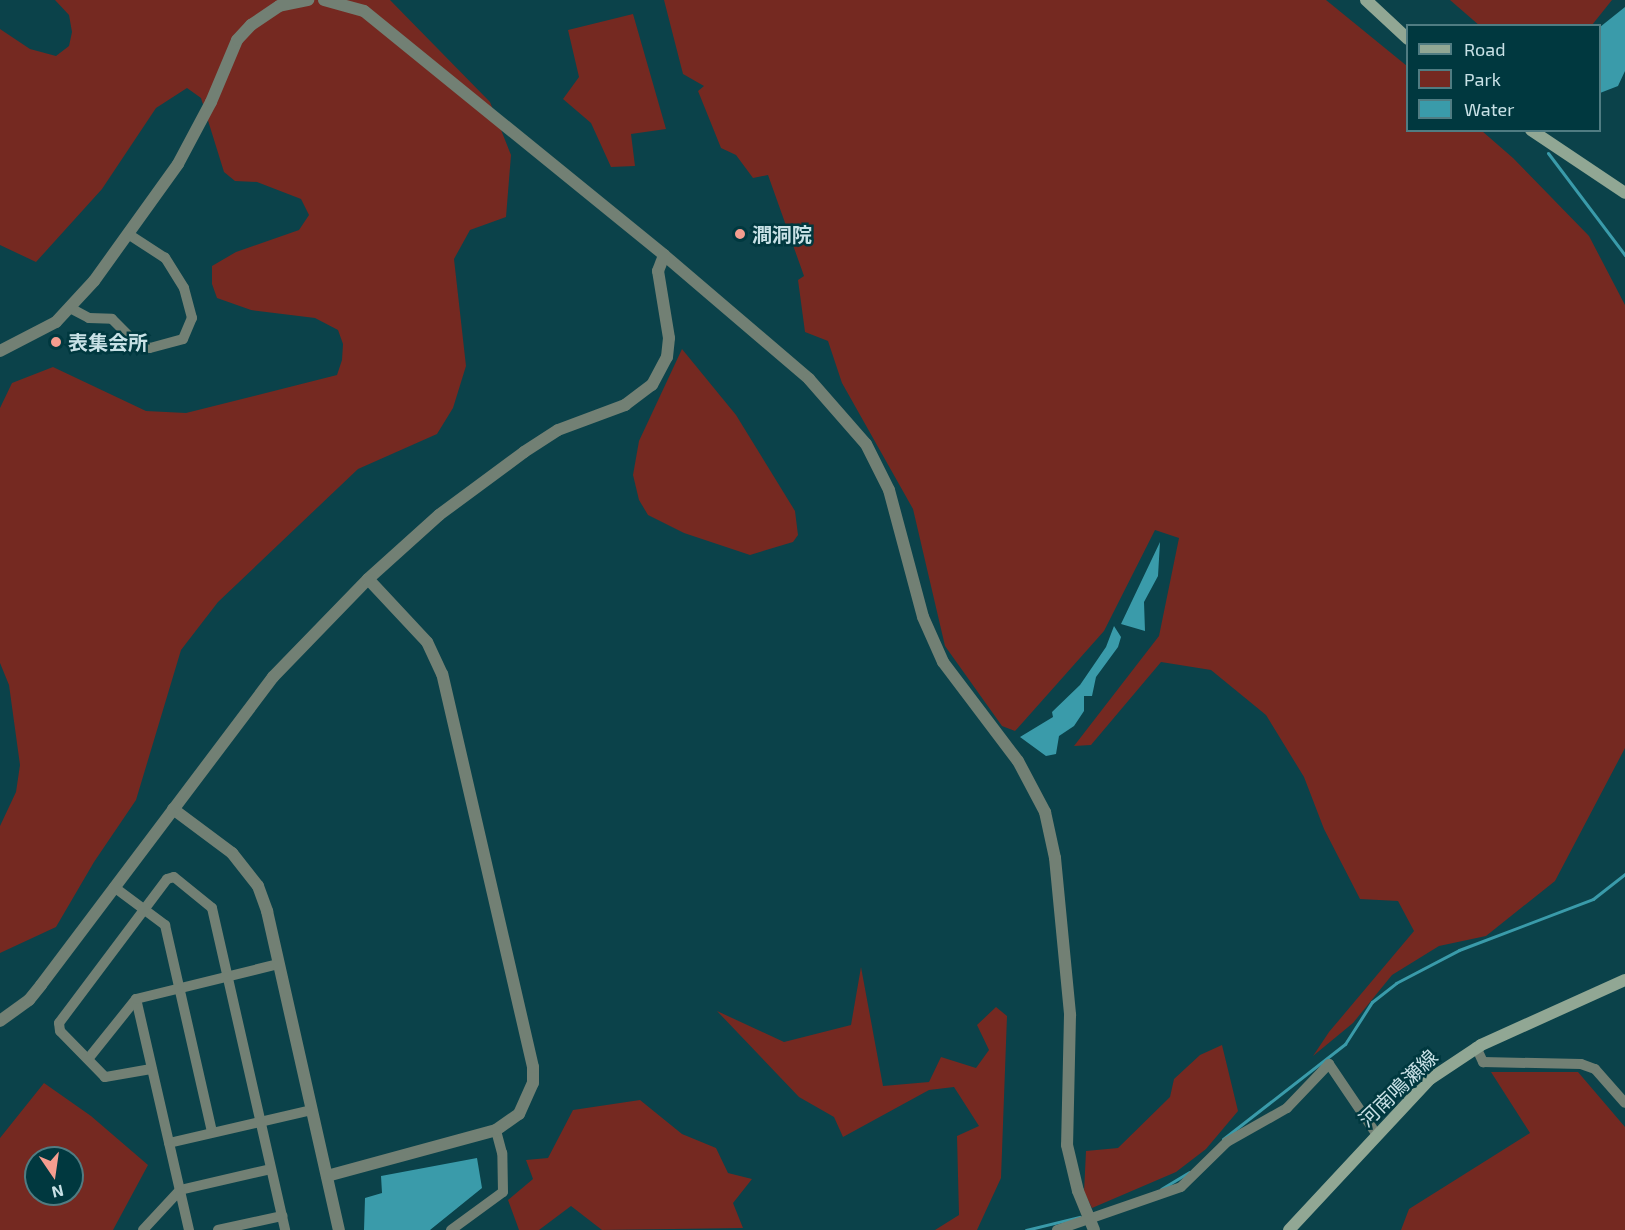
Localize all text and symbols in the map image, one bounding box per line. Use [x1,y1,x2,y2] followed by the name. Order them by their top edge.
[1406,24,1601,132] legend
[1464,38,1505,60] text: Road
[1464,68,1501,90] text: Park
[1464,98,1514,120] text: Water
[752,222,812,246] place label: 澗洞院
[733,227,747,241] marker: 澗洞院
[68,330,148,354] place label: 表集会所
[49,335,63,349] marker: 表集会所
[1354,1045,1442,1131] street label: 河南鳴瀬線
[24,1146,84,1206] north arrow
[50,1182,65,1203] text: N

